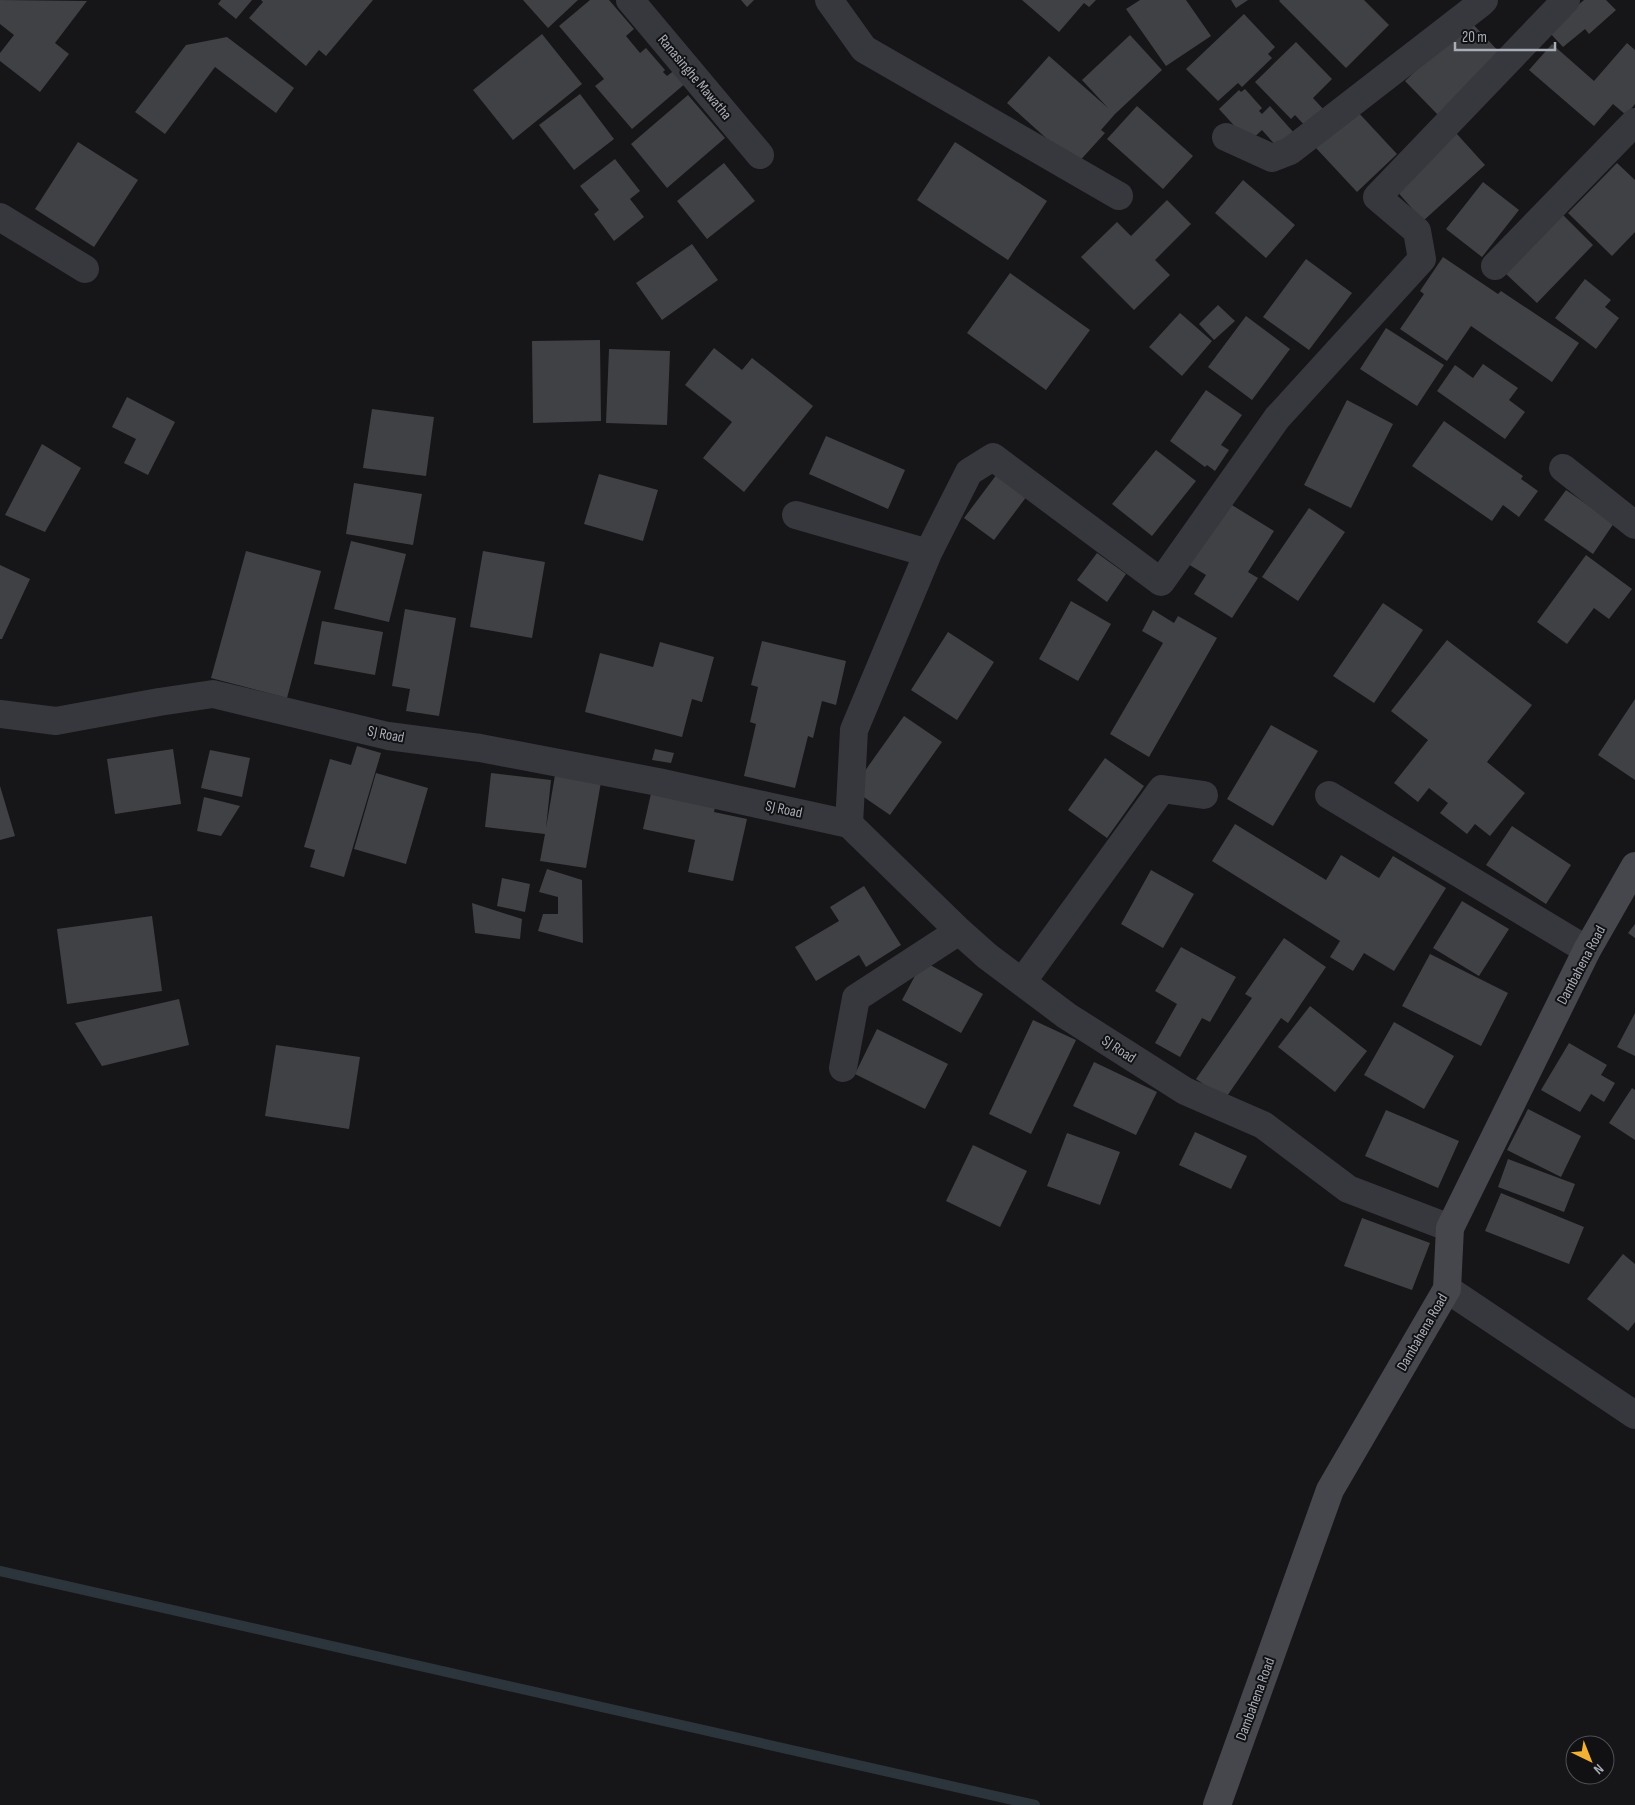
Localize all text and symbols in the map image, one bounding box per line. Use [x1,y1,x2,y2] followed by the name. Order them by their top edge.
[1455,20,1555,52] scale bar
[1462,28,1487,47] text: 20 m
[653,31,736,124] street label: Ranasinghe Mawatha
[366,722,406,747] street label: SJ Road
[764,796,804,823] street label: SJ Road
[1553,923,1610,1008] street label: Dambahena Road
[1098,1031,1139,1067] street label: SJ Road
[1393,1290,1452,1375] street label: Dambahena Road
[1232,1655,1279,1743] street label: Dambahena Road
[1565,1735,1615,1785] north arrow
[1590,1760,1607,1778] text: N

